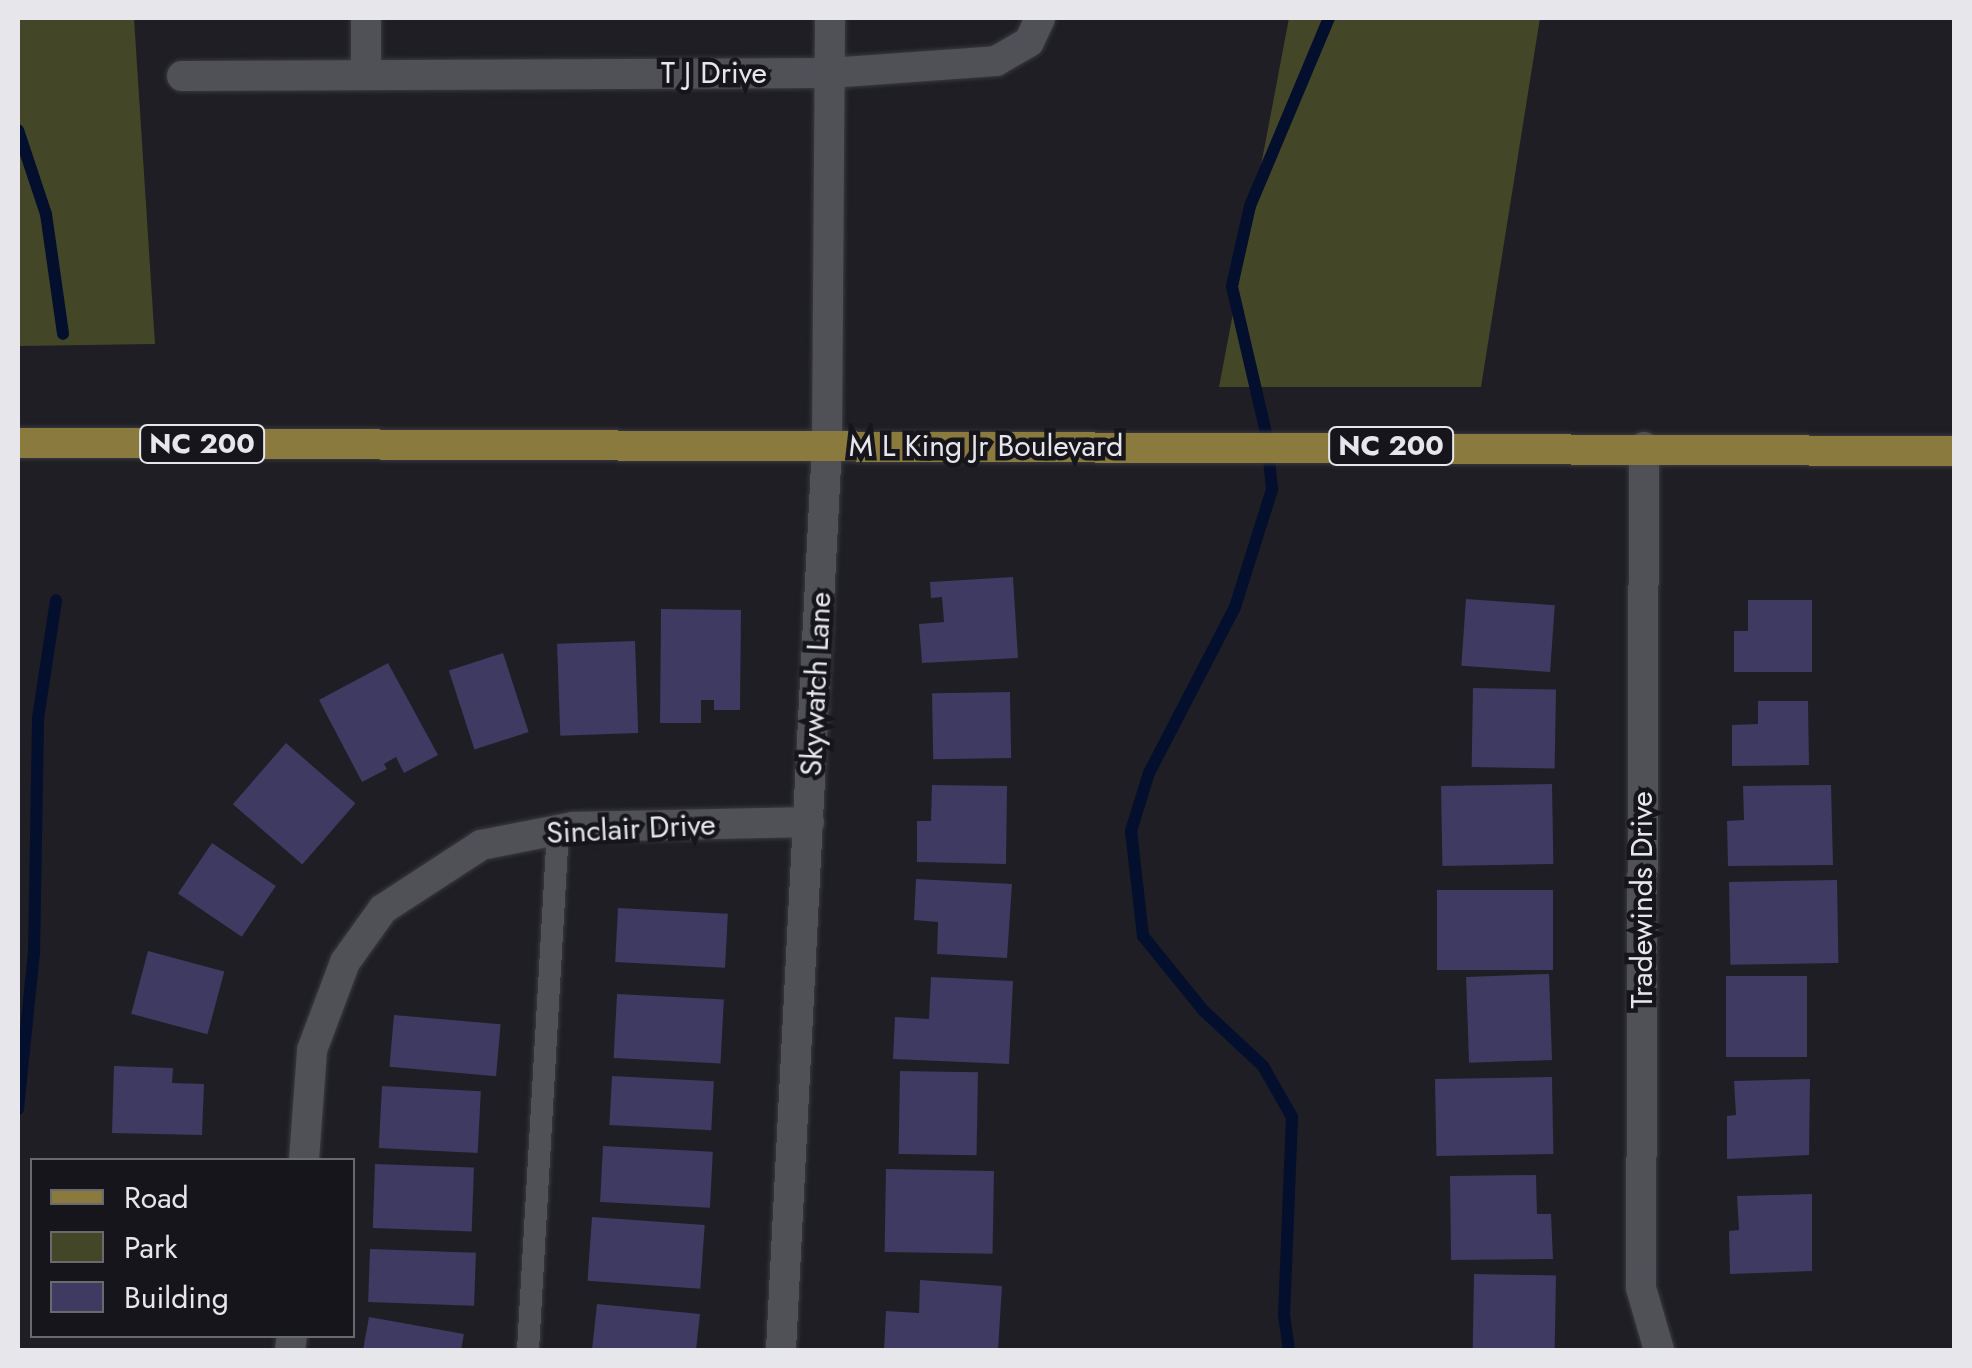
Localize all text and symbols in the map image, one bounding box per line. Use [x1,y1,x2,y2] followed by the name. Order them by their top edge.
[661,55,767,91] street label: T J Drive
[137,421,267,467] road number: NC 200
[1326,423,1456,469] road number: NC 200
[849,428,1123,464] street label: M L King Jr Boulevard
[793,591,839,777] street label: Skywatch Lane
[1624,791,1660,1009] street label: Tradewinds Drive
[545,807,717,851] street label: Sinclair Drive
[30,1158,355,1338] legend
[124,1176,189,1219] text: Road
[124,1226,177,1269] text: Park
[124,1276,229,1319] text: Building

